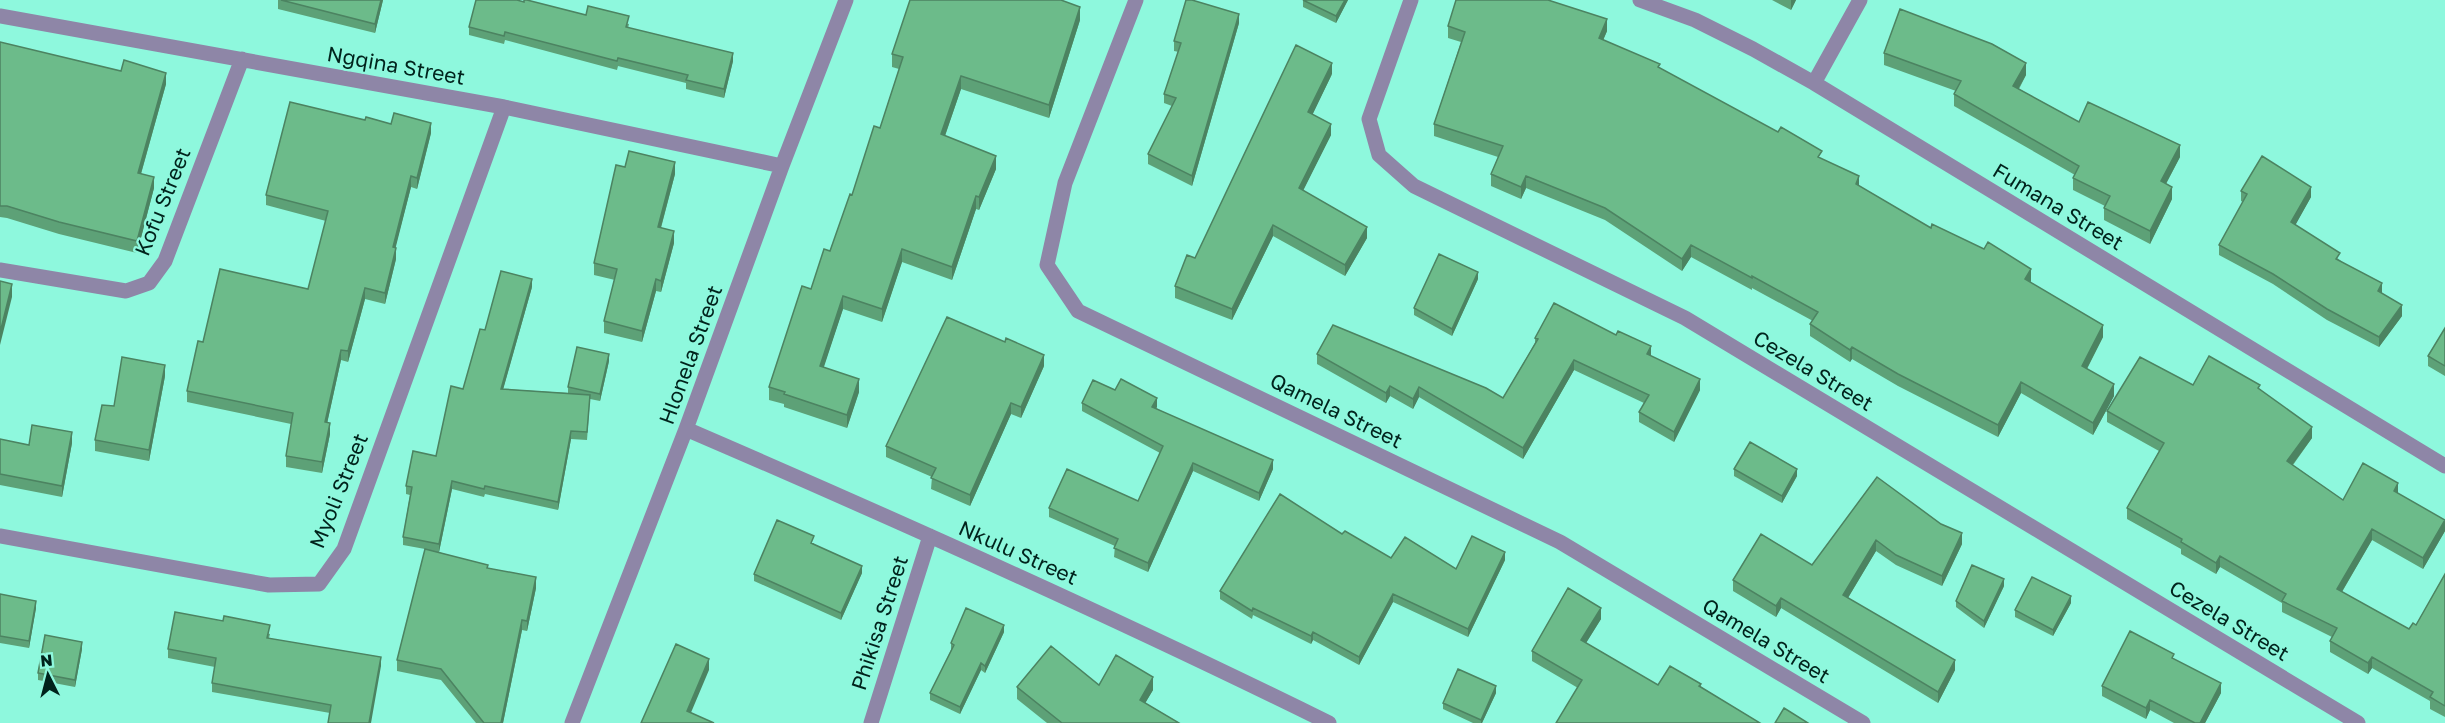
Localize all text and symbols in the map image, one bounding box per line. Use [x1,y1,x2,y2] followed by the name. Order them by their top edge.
[325,40,467,90] street label: Ngqina Street
[129,144,196,259] street label: Kofu Street
[1988,157,2129,255] street label: Fumana Street
[653,282,727,428] street label: Hlonela Street
[1749,324,1878,416] street label: Cezela Street
[1266,367,1407,453] street label: Qamela Street
[303,429,373,552] street label: Myoli Street
[955,514,1082,590] street label: Nkulu Street
[845,552,913,693] street label: Phikisa Street
[2165,574,2294,666] street label: Cezela Street
[1698,592,1835,688] street label: Qamela Street
[18,645,78,705] north arrow
[39,650,54,671] text: N

